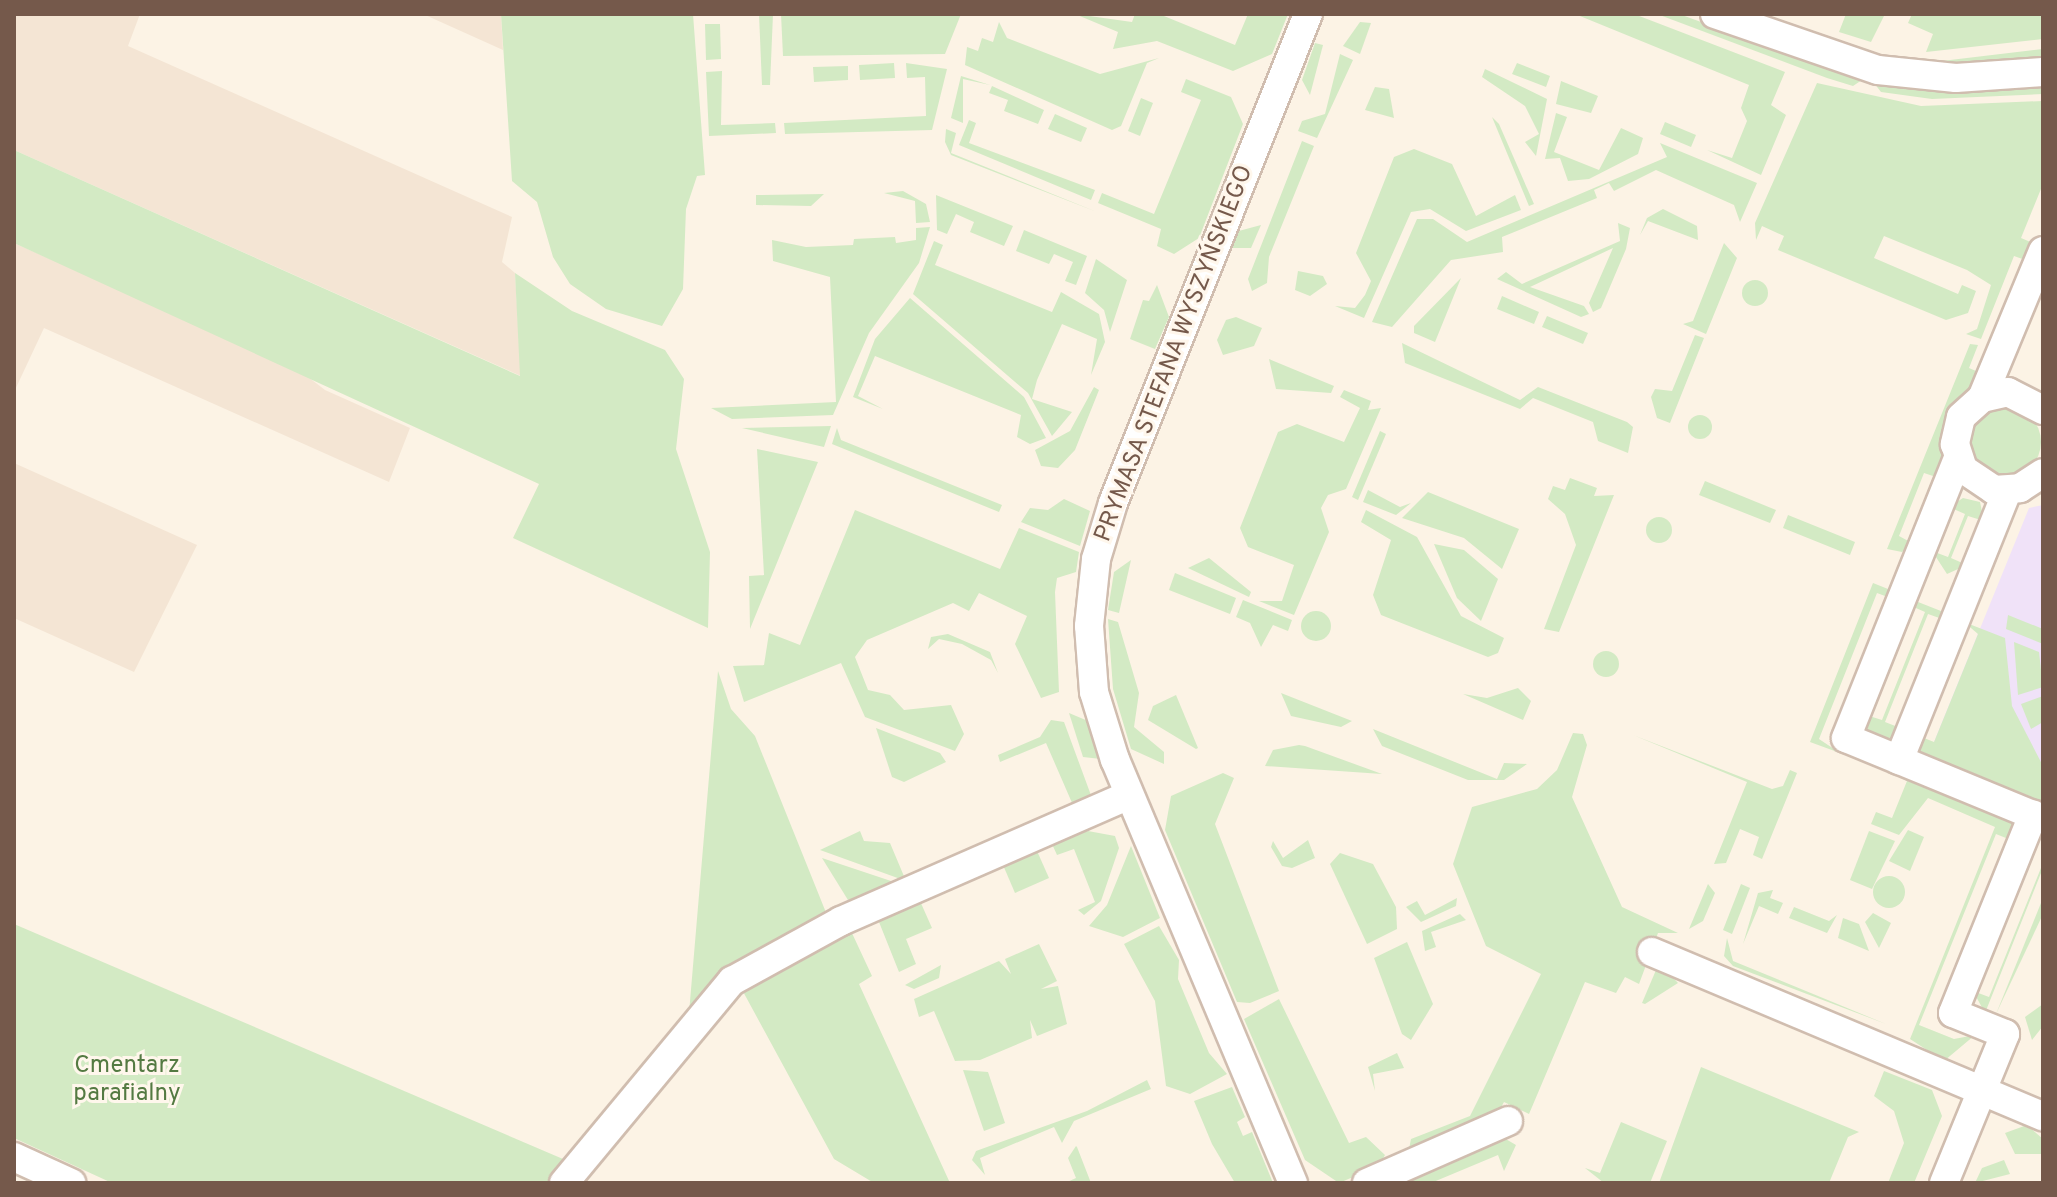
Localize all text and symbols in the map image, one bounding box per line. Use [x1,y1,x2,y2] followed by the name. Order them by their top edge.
[1089,160,1261,548] street label: PRYMASA STEFANA WYSZYŃSKIEGO
[73,1053,181,1109] park label: Cmentarz parafialny

